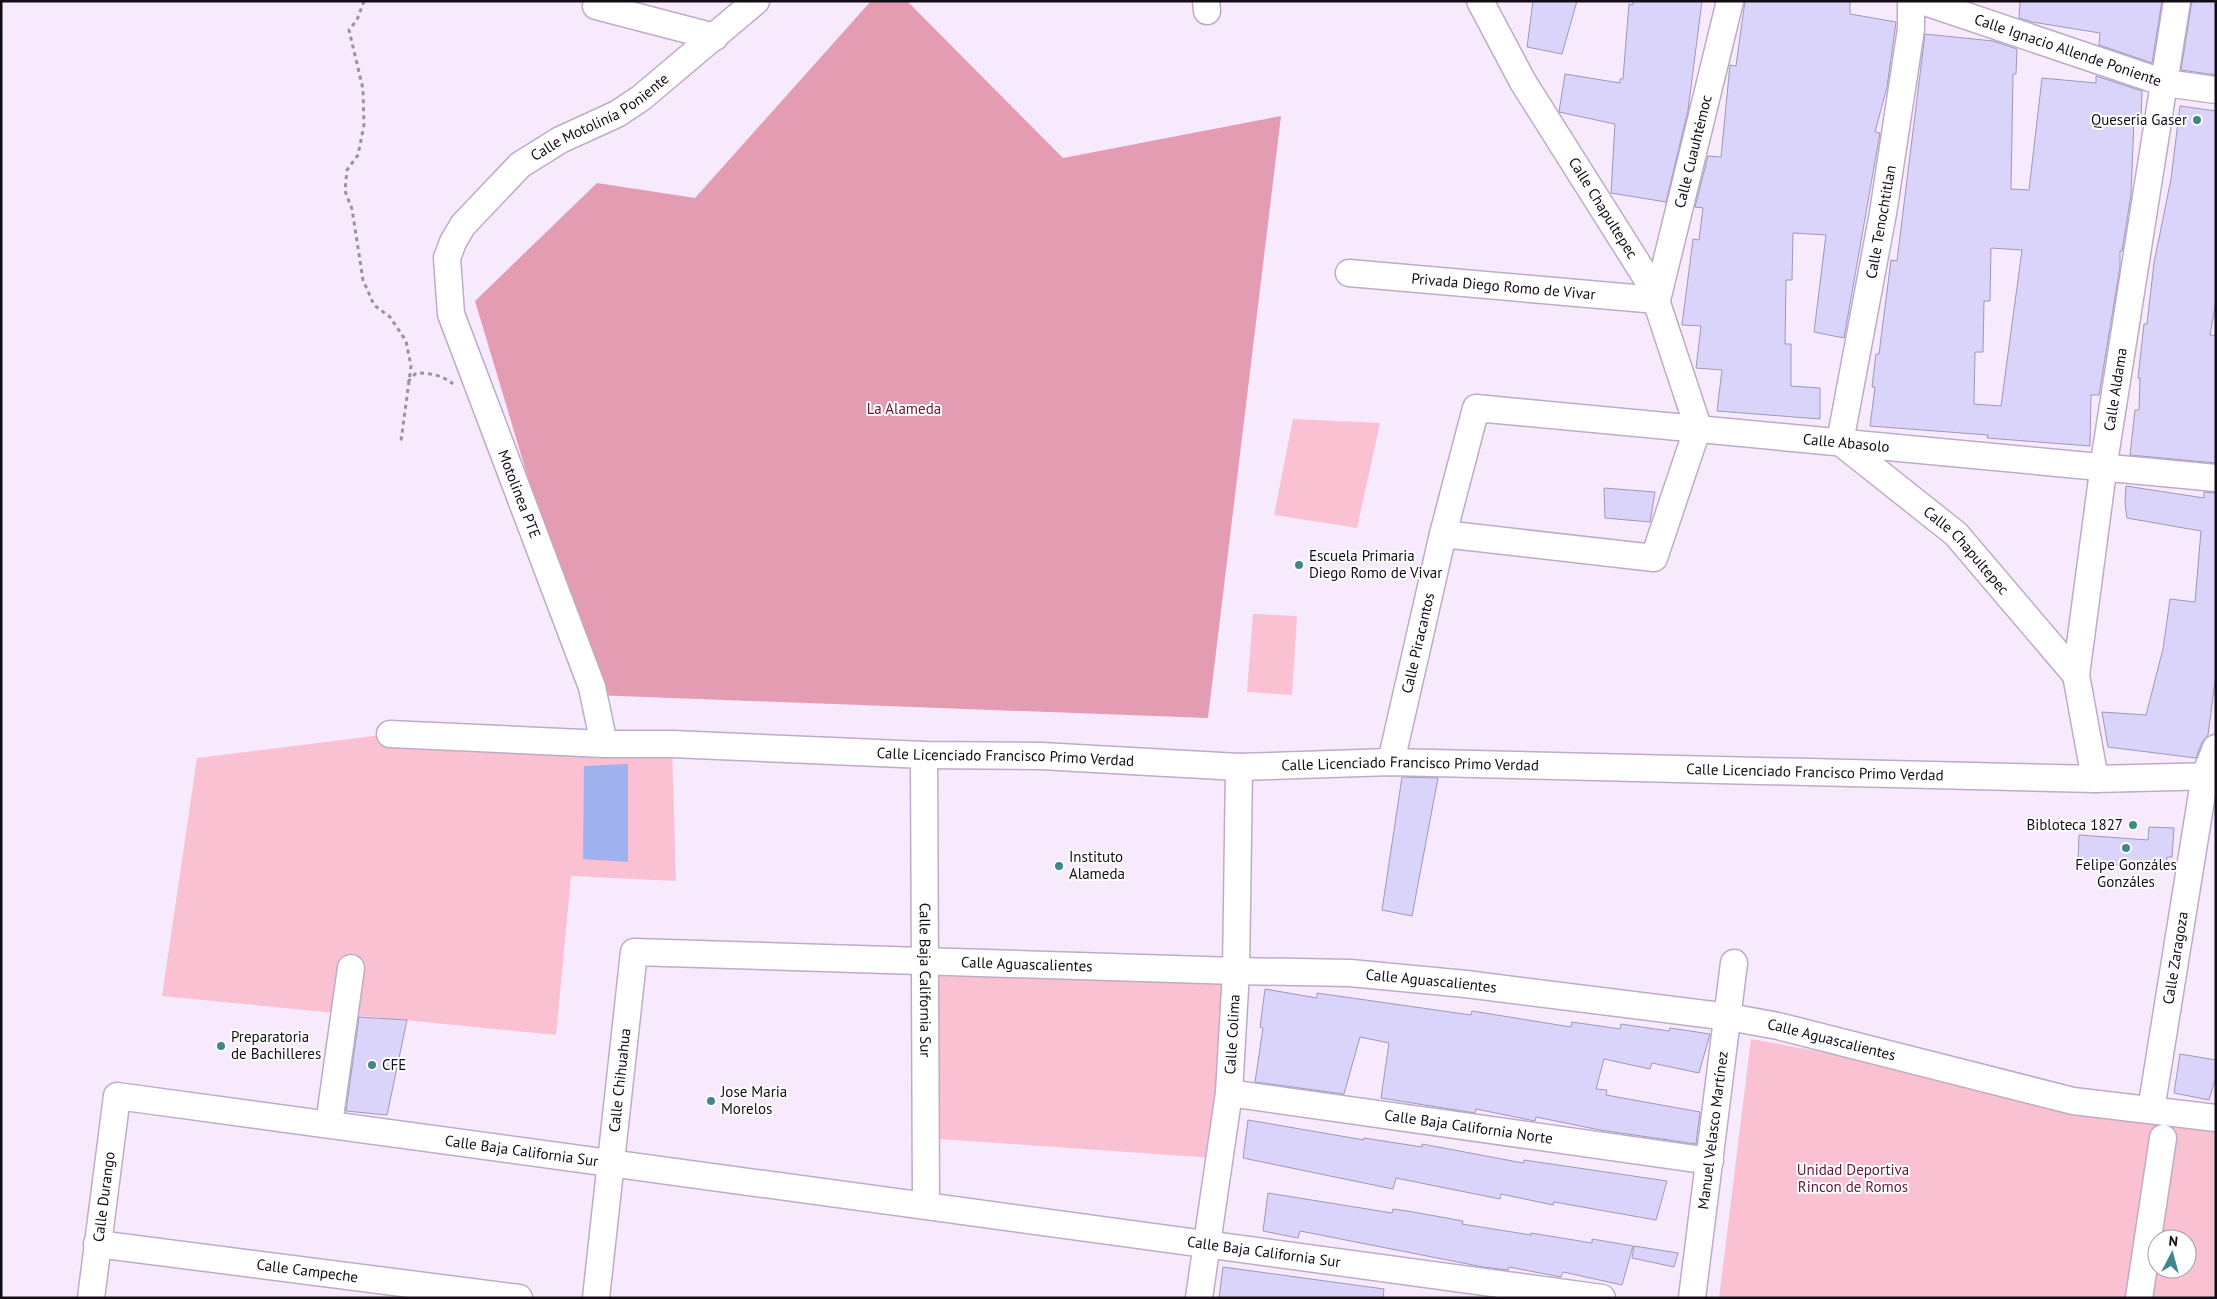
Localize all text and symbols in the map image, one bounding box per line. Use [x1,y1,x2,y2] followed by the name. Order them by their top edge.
[1972,9,2164,90] street label: Calle Ignacio Allende Poniente
[527,69,672,165] street label: Calle Motolinía Poniente
[1670,93,1716,210] street label: Calle Cuauhtémoc
[2091,110,2187,129] place label: Queseria Gaser
[2191,114,2203,126] marker: Queseria Gaser
[1565,154,1642,262] street label: Calle Chapultepec
[1861,164,1900,280] street label: Calle Tenochtitlan
[1411,269,1596,304] street label: Privada Diego Romo de Vivar
[2099,346,2131,432] street label: Calle Aldama
[867,399,941,418] park label: La Alameda
[1802,429,1890,456] street label: Calle Abasolo
[494,447,545,541] street label: Motolinea PTE
[1920,502,2014,598] street label: Calle Chapultepec
[1309,546,1442,582] place label: Escuela Primaria Diego Romo de Vivar
[1293,559,1305,571] marker: Escuela Primaria Diego Romo de Vivar
[1397,591,1438,695] street label: Calle Piracantos
[876,743,1135,770] street label: Calle Licenciado Francisco Primo Verdad
[1281,752,1539,775] street label: Calle Licenciado Francisco Primo Verdad
[1686,759,1944,784] street label: Calle Licenciado Francisco Primo Verdad
[2026,815,2123,834] place label: Bibloteca 1827
[2127,819,2139,831] marker: Bibloteca 1827
[2120,842,2132,854] marker: Felipe Gonzáles Gonzáles
[1069,847,1125,883] place label: Instituto Alameda
[2075,855,2177,891] place label: Felipe Gonzáles Gonzáles
[1053,860,1065,872] marker: Instituto Alameda
[916,903,935,1057] street label: Calle Baja California Sur
[2158,910,2192,1006] street label: Calle Zaragoza
[961,952,1093,975] street label: Calle Aguascalientes
[1365,965,1498,997] street label: Calle Aguascalientes
[1220,994,1244,1075] street label: Calle Colima
[1766,1014,1898,1065] street label: Calle Aguascalientes
[231,1027,321,1063] place label: Preparatoria de Bachilleres
[604,1027,635,1133] street label: Calle Chihuahua
[215,1040,227,1052] marker: Preparatoria de Bachilleres
[1693,1050,1732,1211] street label: Manuel Velasco Martínez
[382,1055,406,1074] place label: CFE
[366,1059,378,1071] marker: CFE
[720,1082,787,1118] place label: Jose Maria Morelos
[705,1095,717,1107] marker: Jose Maria Morelos
[1383,1105,1554,1148] street label: Calle Baja California Norte
[444,1131,600,1170] street label: Calle Baja California Sur
[88,1150,119,1243] street label: Calle Durango
[1797,1160,1909,1196] park label: Unidad Deportiva Rincon de Romos
[2147,1229,2197,1279] north arrow
[1186,1232,1342,1271] street label: Calle Baja California Sur
[2168,1232,2179,1251] text: N
[255,1254,359,1286] street label: Calle Campeche

